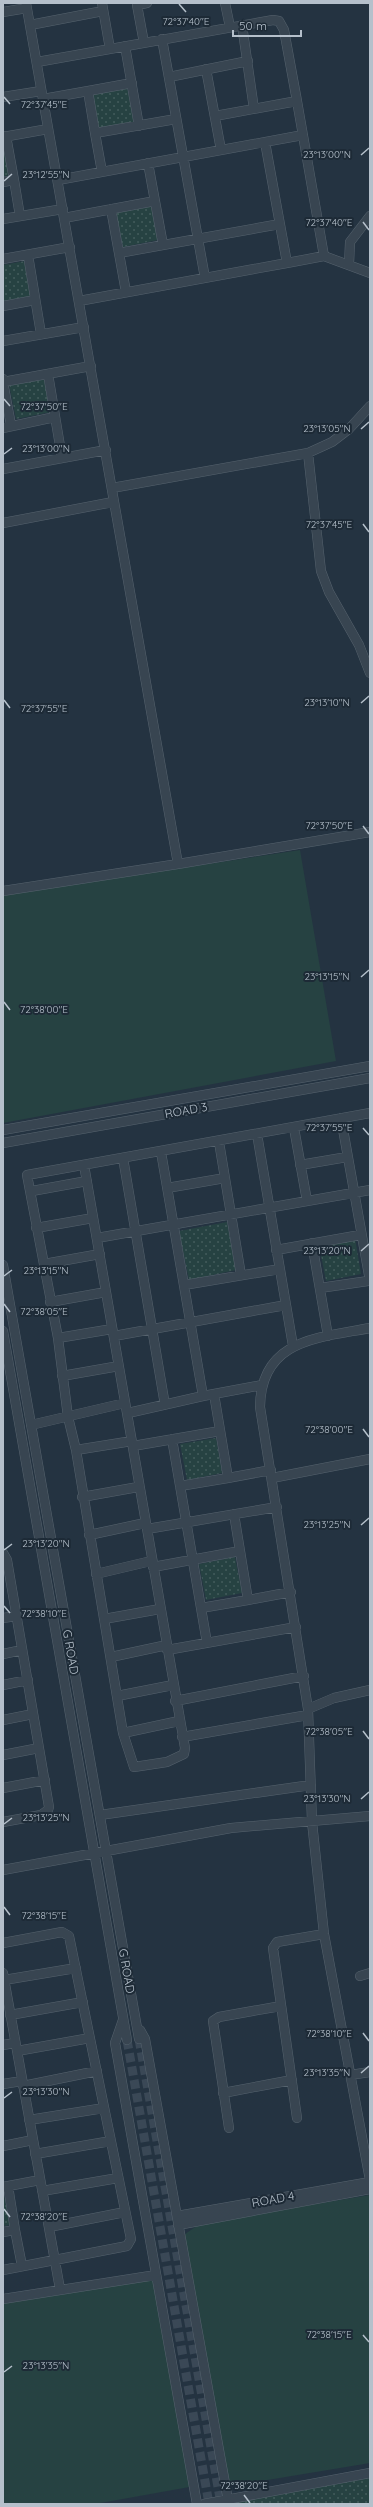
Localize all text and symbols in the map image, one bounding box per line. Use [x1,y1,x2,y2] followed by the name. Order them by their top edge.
[233,12,301,38] scale bar
[162,15,210,28] text: 72°37'40"E
[239,18,267,33] text: 50 m
[21,98,68,111] text: 72°37'45"E
[303,148,351,161] text: 23°13'00"N
[22,168,70,181] text: 23°12'55"N
[305,216,353,229] text: 72°37'40"E
[20,400,68,413] text: 72°37'50"E
[303,422,351,435] text: 23°13'05"N
[22,442,70,455] text: 23°13'00"N
[306,518,353,531] text: 72°37'45"E
[304,696,350,709] text: 23°13'10"N
[21,702,68,715] text: 72°37'55"E
[305,819,353,832] text: 72°37'50"E
[304,970,350,983] text: 23°13'15"N
[20,1003,68,1016] text: 72°38'00"E
[164,1099,208,1121] street label: ROAD 3
[306,1121,353,1134] text: 72°37'55"E
[303,1244,351,1257] text: 23°13'20"N
[23,1264,69,1277] text: 23°13'15"N
[20,1305,68,1318] text: 72°38'05"E
[305,1423,353,1436] text: 72°38'00"E
[303,1518,351,1531] text: 23°13'25"N
[22,1537,70,1550] text: 23°13'20"N
[21,1607,67,1620] text: 72°38'10"E
[60,1629,82,1676] street label: G ROAD
[305,1725,353,1738] text: 72°38'05"E
[303,1792,351,1805] text: 23°13'30"N
[22,1811,70,1824] text: 23°13'25"N
[21,1909,67,1922] text: 72°38'15"E
[116,1948,138,1995] street label: G ROAD
[306,2027,352,2040] text: 72°38'10"E
[304,2066,350,2079] text: 23°13'35"N
[22,2085,70,2098] text: 23°13'30"N
[251,2188,295,2210] street label: ROAD 4
[20,2210,68,2223] text: 72°38'20"E
[306,2328,352,2341] text: 72°38'15"E
[23,2359,69,2372] text: 23°13'35"N
[220,2479,268,2492] text: 72°38'20"E

